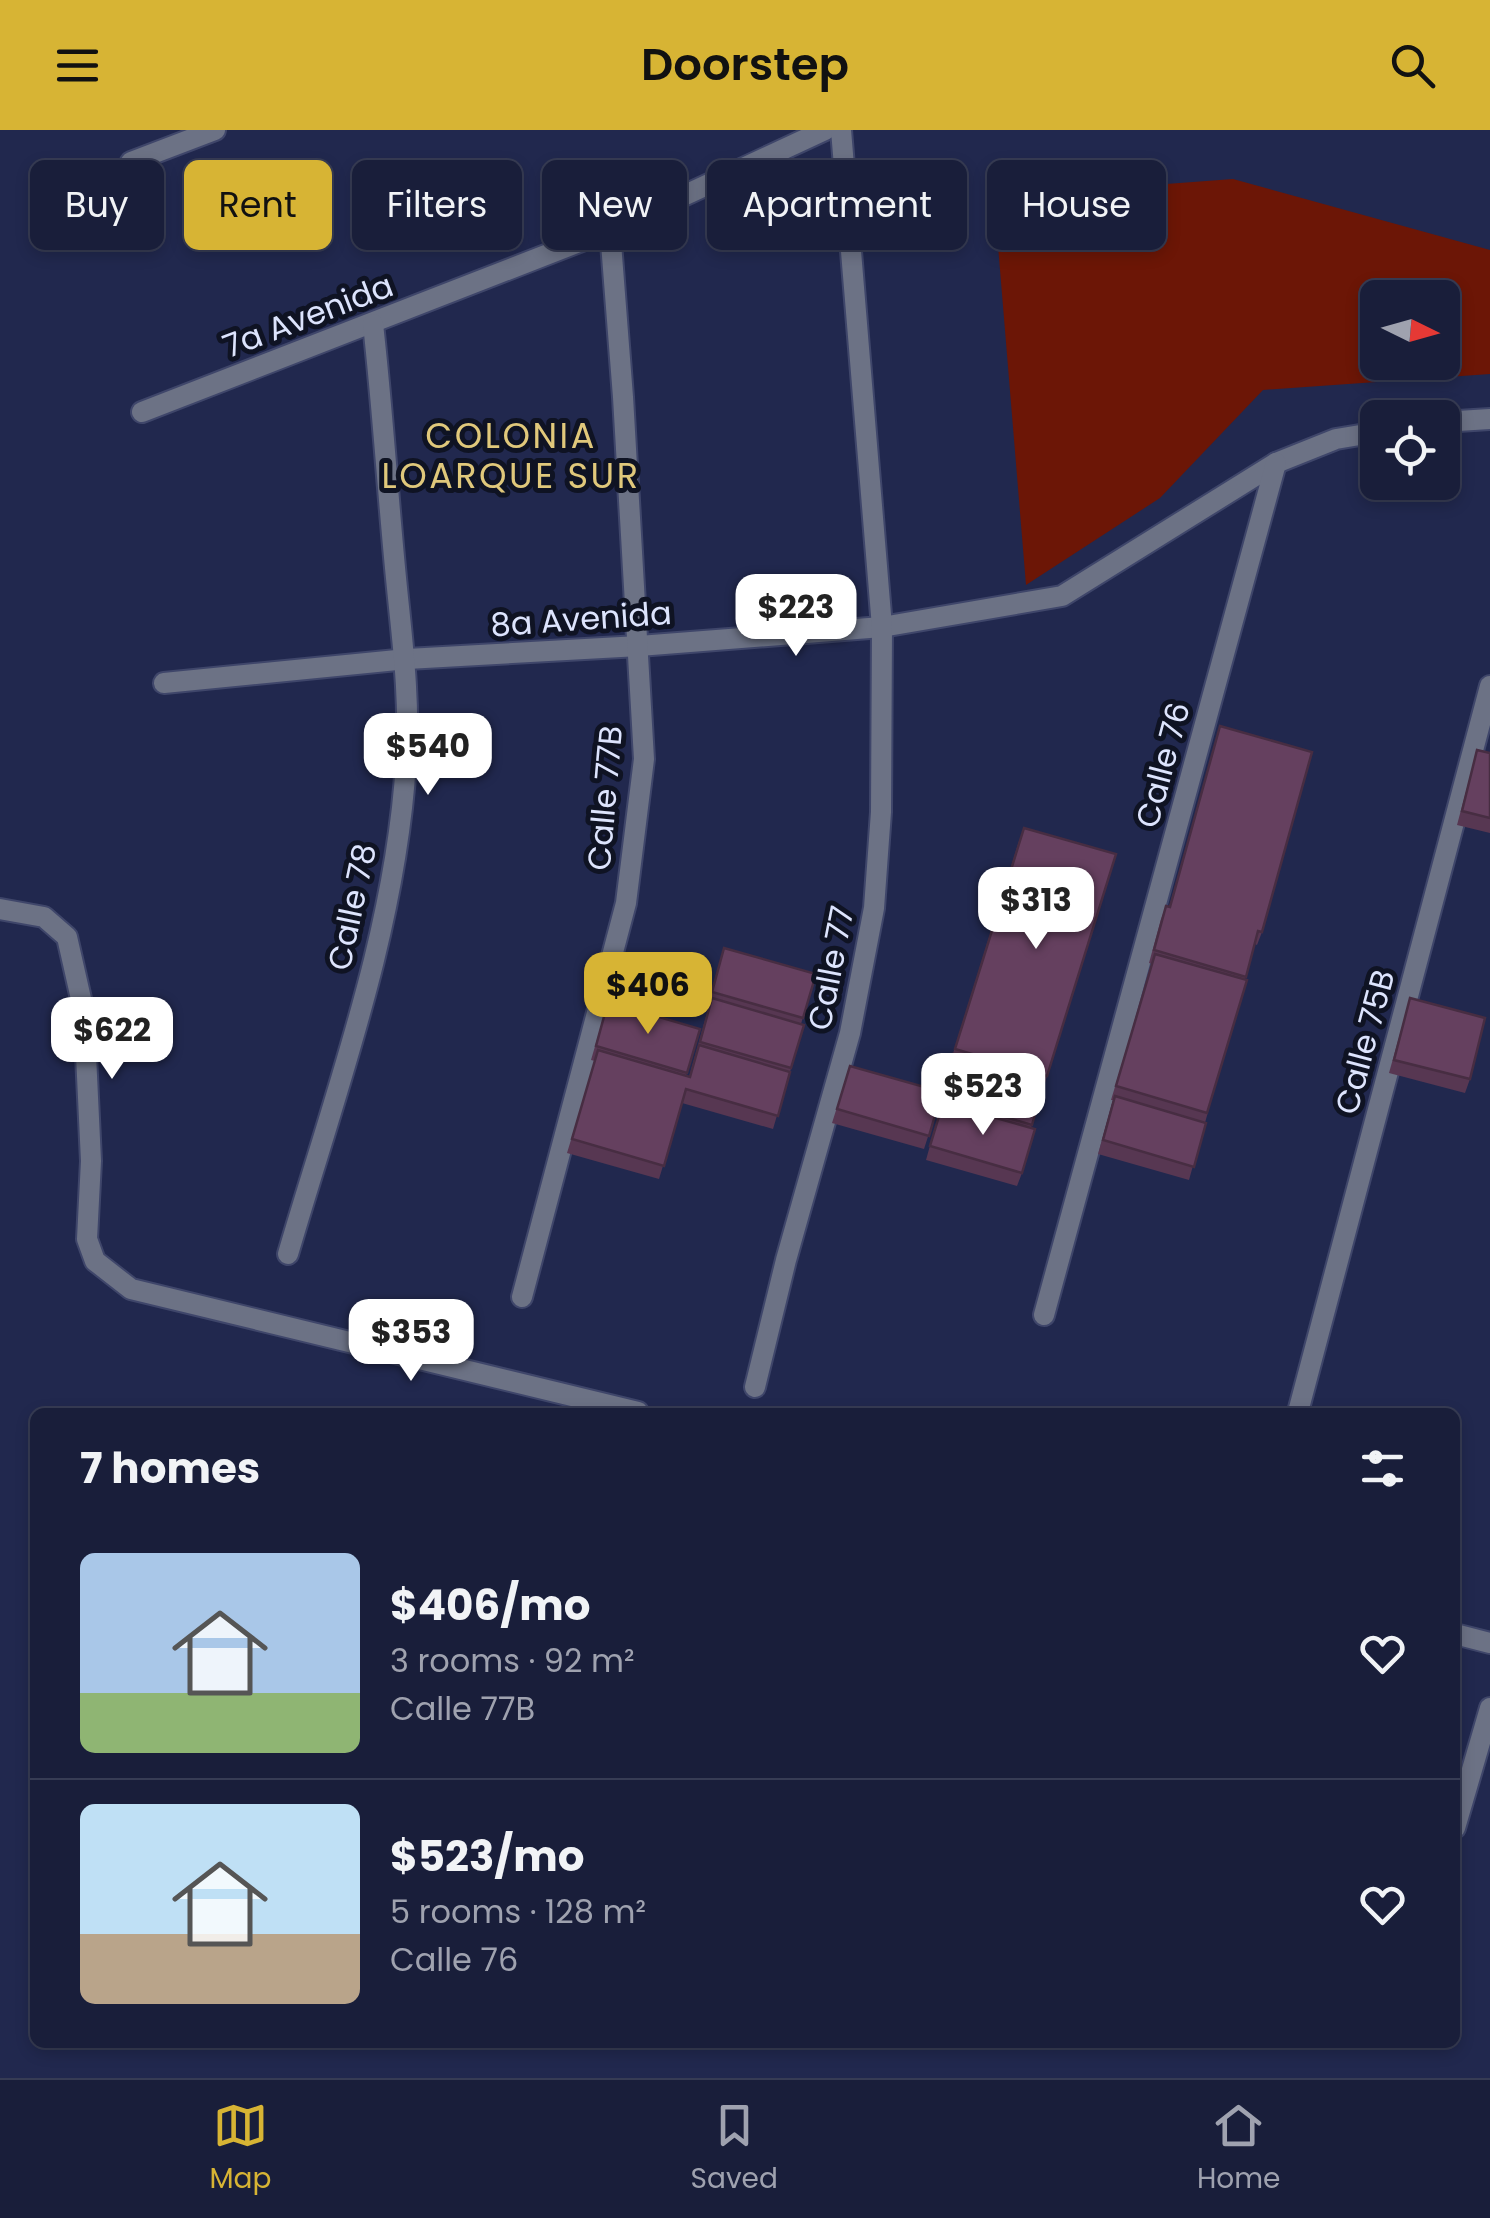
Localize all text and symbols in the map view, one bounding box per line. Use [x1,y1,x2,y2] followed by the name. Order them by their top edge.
[641,33,849,96] text: Doorstep
[50,38,105,93] icon: menu
[1385,38,1440,93] icon: search
[30,160,164,250] chip: Buy
[184,160,332,250] chip: Rent
[352,160,522,250] chip: Filters
[542,160,687,250] chip: New
[707,160,967,250] chip: Apartment
[987,160,1166,250] chip: House
[216,263,399,369] street label: 7a Avenida
[1360,280,1460,380] north arrow
[1360,280,1460,500] map controls
[1360,400,1460,500] button: locate
[382,411,640,500] district label: COLONIA LOARQUE SUR
[737,574,855,659] pin: $223
[758,584,834,629] text: $223
[489,590,673,647] street label: 8a Avenida
[1124,697,1201,833] street label: Calle 76
[369,713,487,798] pin: $540
[386,723,470,768] text: $540
[576,724,633,872] street label: Calle 77B
[316,840,387,974] street label: Calle 78
[977,867,1095,952] pin: $313
[1000,877,1072,922] text: $313
[796,902,865,1034] street label: Calle 77
[589,952,707,1037] pin: $406
[606,962,690,1007] text: $406
[1324,965,1405,1119] street label: Calle 75B
[53,997,171,1082] pin: $622
[73,1007,151,1052] text: $622
[924,1053,1042,1138] pin: $523
[943,1063,1023,1108] text: $523
[352,1299,470,1384] pin: $353
[371,1309,451,1354] text: $353
[80,1439,260,1498] text: 7 homes
[1355,1441,1410,1496] icon: filters
[390,1576,590,1635] text: $406/mo
[160,1593,280,1713] icon: home
[1355,1626,1410,1681] icon: heart
[390,1638,634,1683] text: 3 rooms · 92 m²
[390,1686,535,1731] text: Calle 77B
[390,1827,585,1886] text: $523/mo
[160,1844,280,1964] icon: home
[1355,1877,1410,1932] icon: heart
[390,1889,646,1934] text: 5 rooms · 128 m²
[390,1937,518,1982] text: Calle 76
[210,2098,271,2200] tab: Map
[691,2098,778,2200] tab: Saved
[1197,2098,1280,2200] tab: Home

